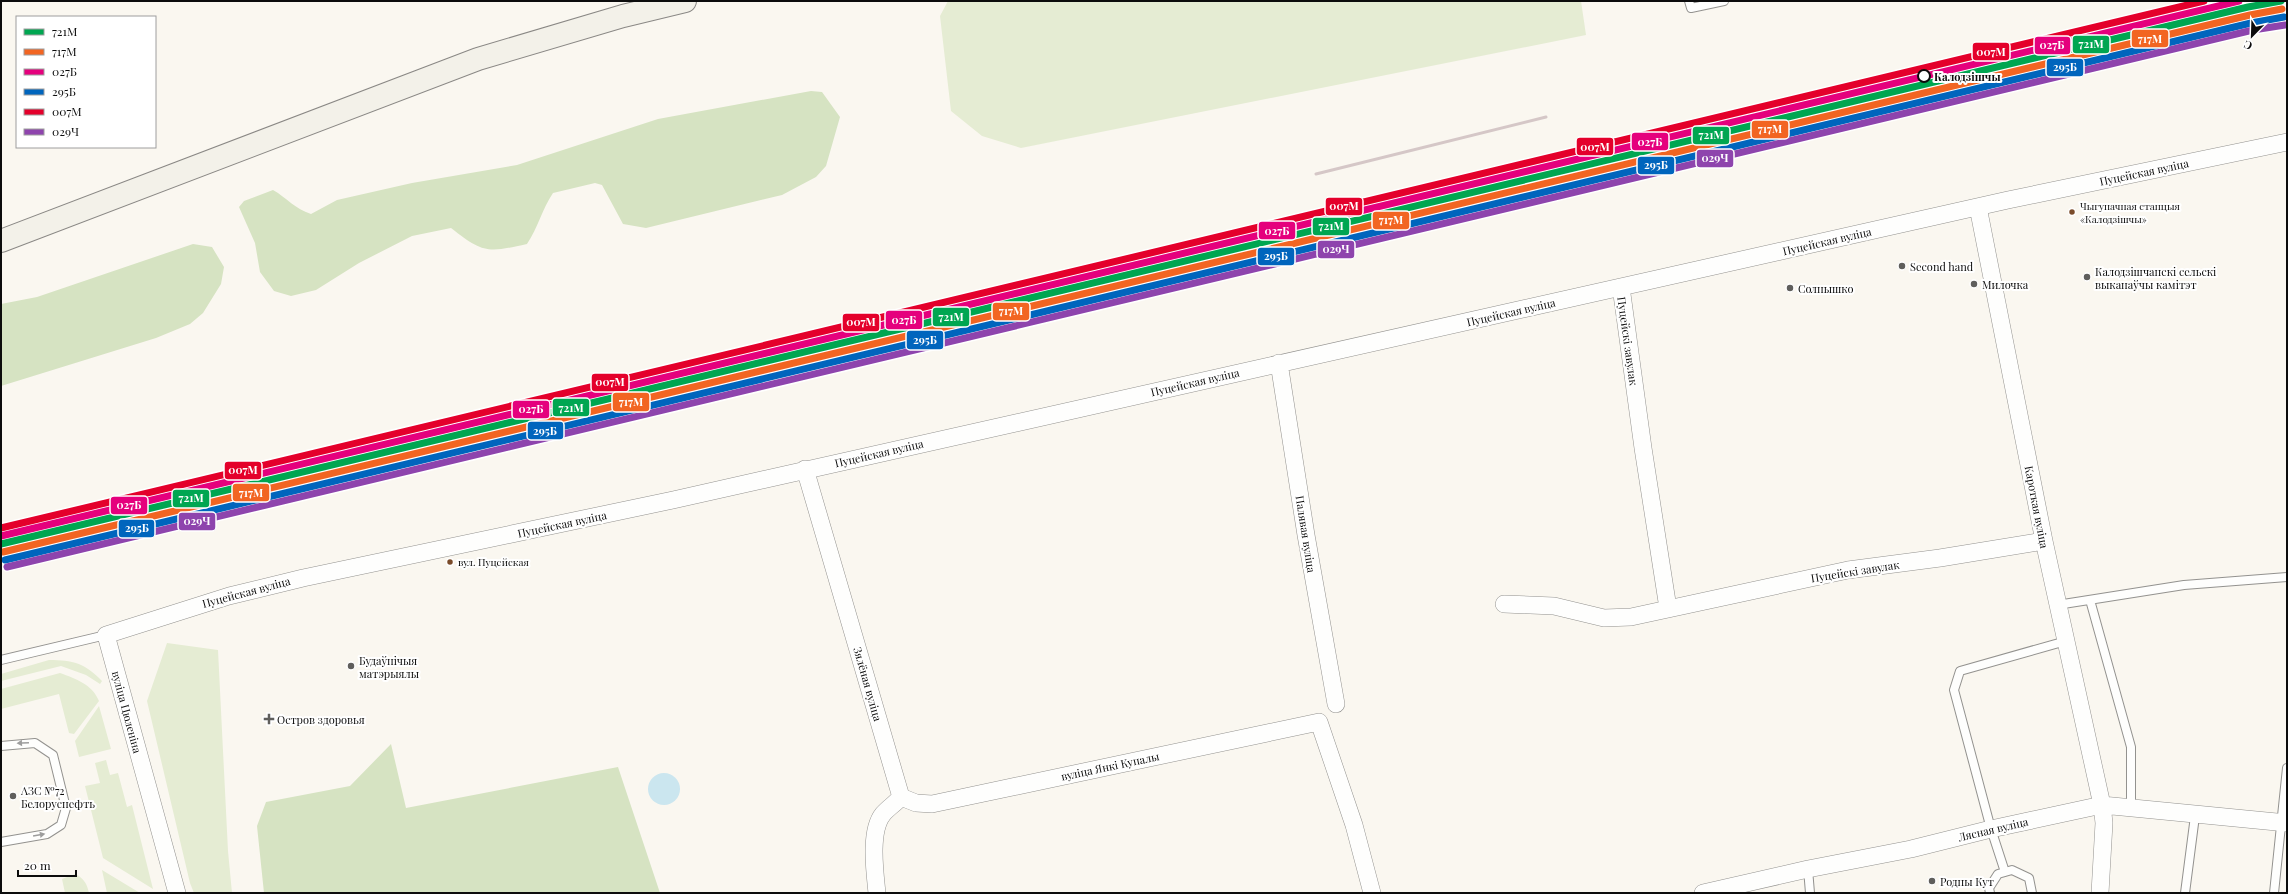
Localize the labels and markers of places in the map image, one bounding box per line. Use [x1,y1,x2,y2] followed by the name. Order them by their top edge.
[1917,69,1931,83] marker: Калодзішчы
[1934,69,2001,84] place label: Калодзішчы
[2080,199,2181,226] place label: Чыгуначная станцыя «Калодзішчы»
[2067,207,2077,217] marker: Чыгуначная станцыя «Калодзішчы»
[1910,259,1974,274] place label: Second hand
[1897,261,1907,271] marker: Second hand
[2095,264,2216,292] place label: Калодзішчанскі сельскі выканаўчы камітэт
[2082,272,2092,282] marker: Калодзішчанскі сельскі выканаўчы камітэт
[1982,277,2029,292] place label: Милочка
[1969,279,1979,289] marker: Милочка
[1798,281,1854,296] place label: Солнышко
[1785,283,1795,293] marker: Солнышко
[458,555,529,569] place label: вул. Пуцейская
[445,557,455,567] marker: вул. Пуцейская
[359,653,420,681] place label: Будаўнічыя матэрыялы
[346,661,356,671] marker: Будаўнічыя матэрыялы
[277,712,365,727] place label: Остров здоровья
[264,714,274,724] marker: Остров здоровья
[20,783,95,811] place label: АЗС №72 Белоруснефть
[8,791,18,801] marker: АЗС №72 Белоруснефть
[1940,874,1994,889] place label: Родны Кут
[1927,876,1937,886] marker: Родны Кут

